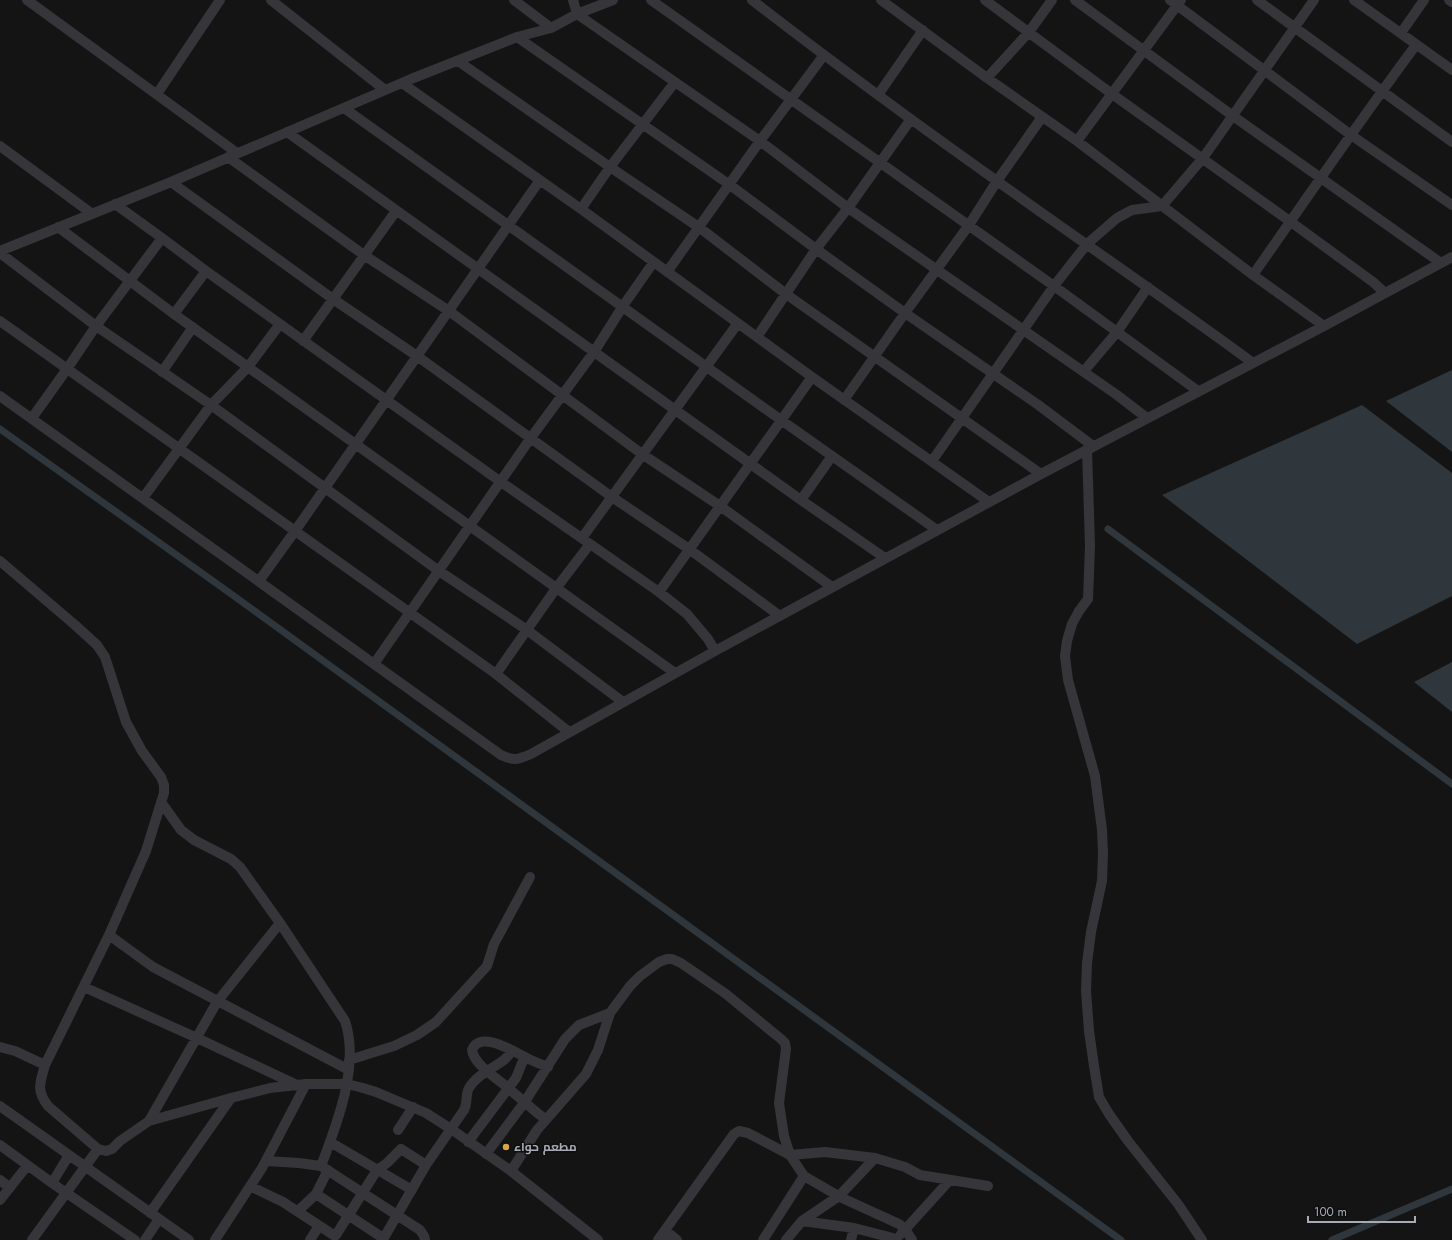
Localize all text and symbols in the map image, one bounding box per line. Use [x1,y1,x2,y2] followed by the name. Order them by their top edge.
[514,1138,577,1156] place label: مطعم حواء
[501,1142,511,1152] marker: مطعم حواء
[1308,1198,1415,1224] scale bar
[1314,1203,1347,1221] text: 100 m

